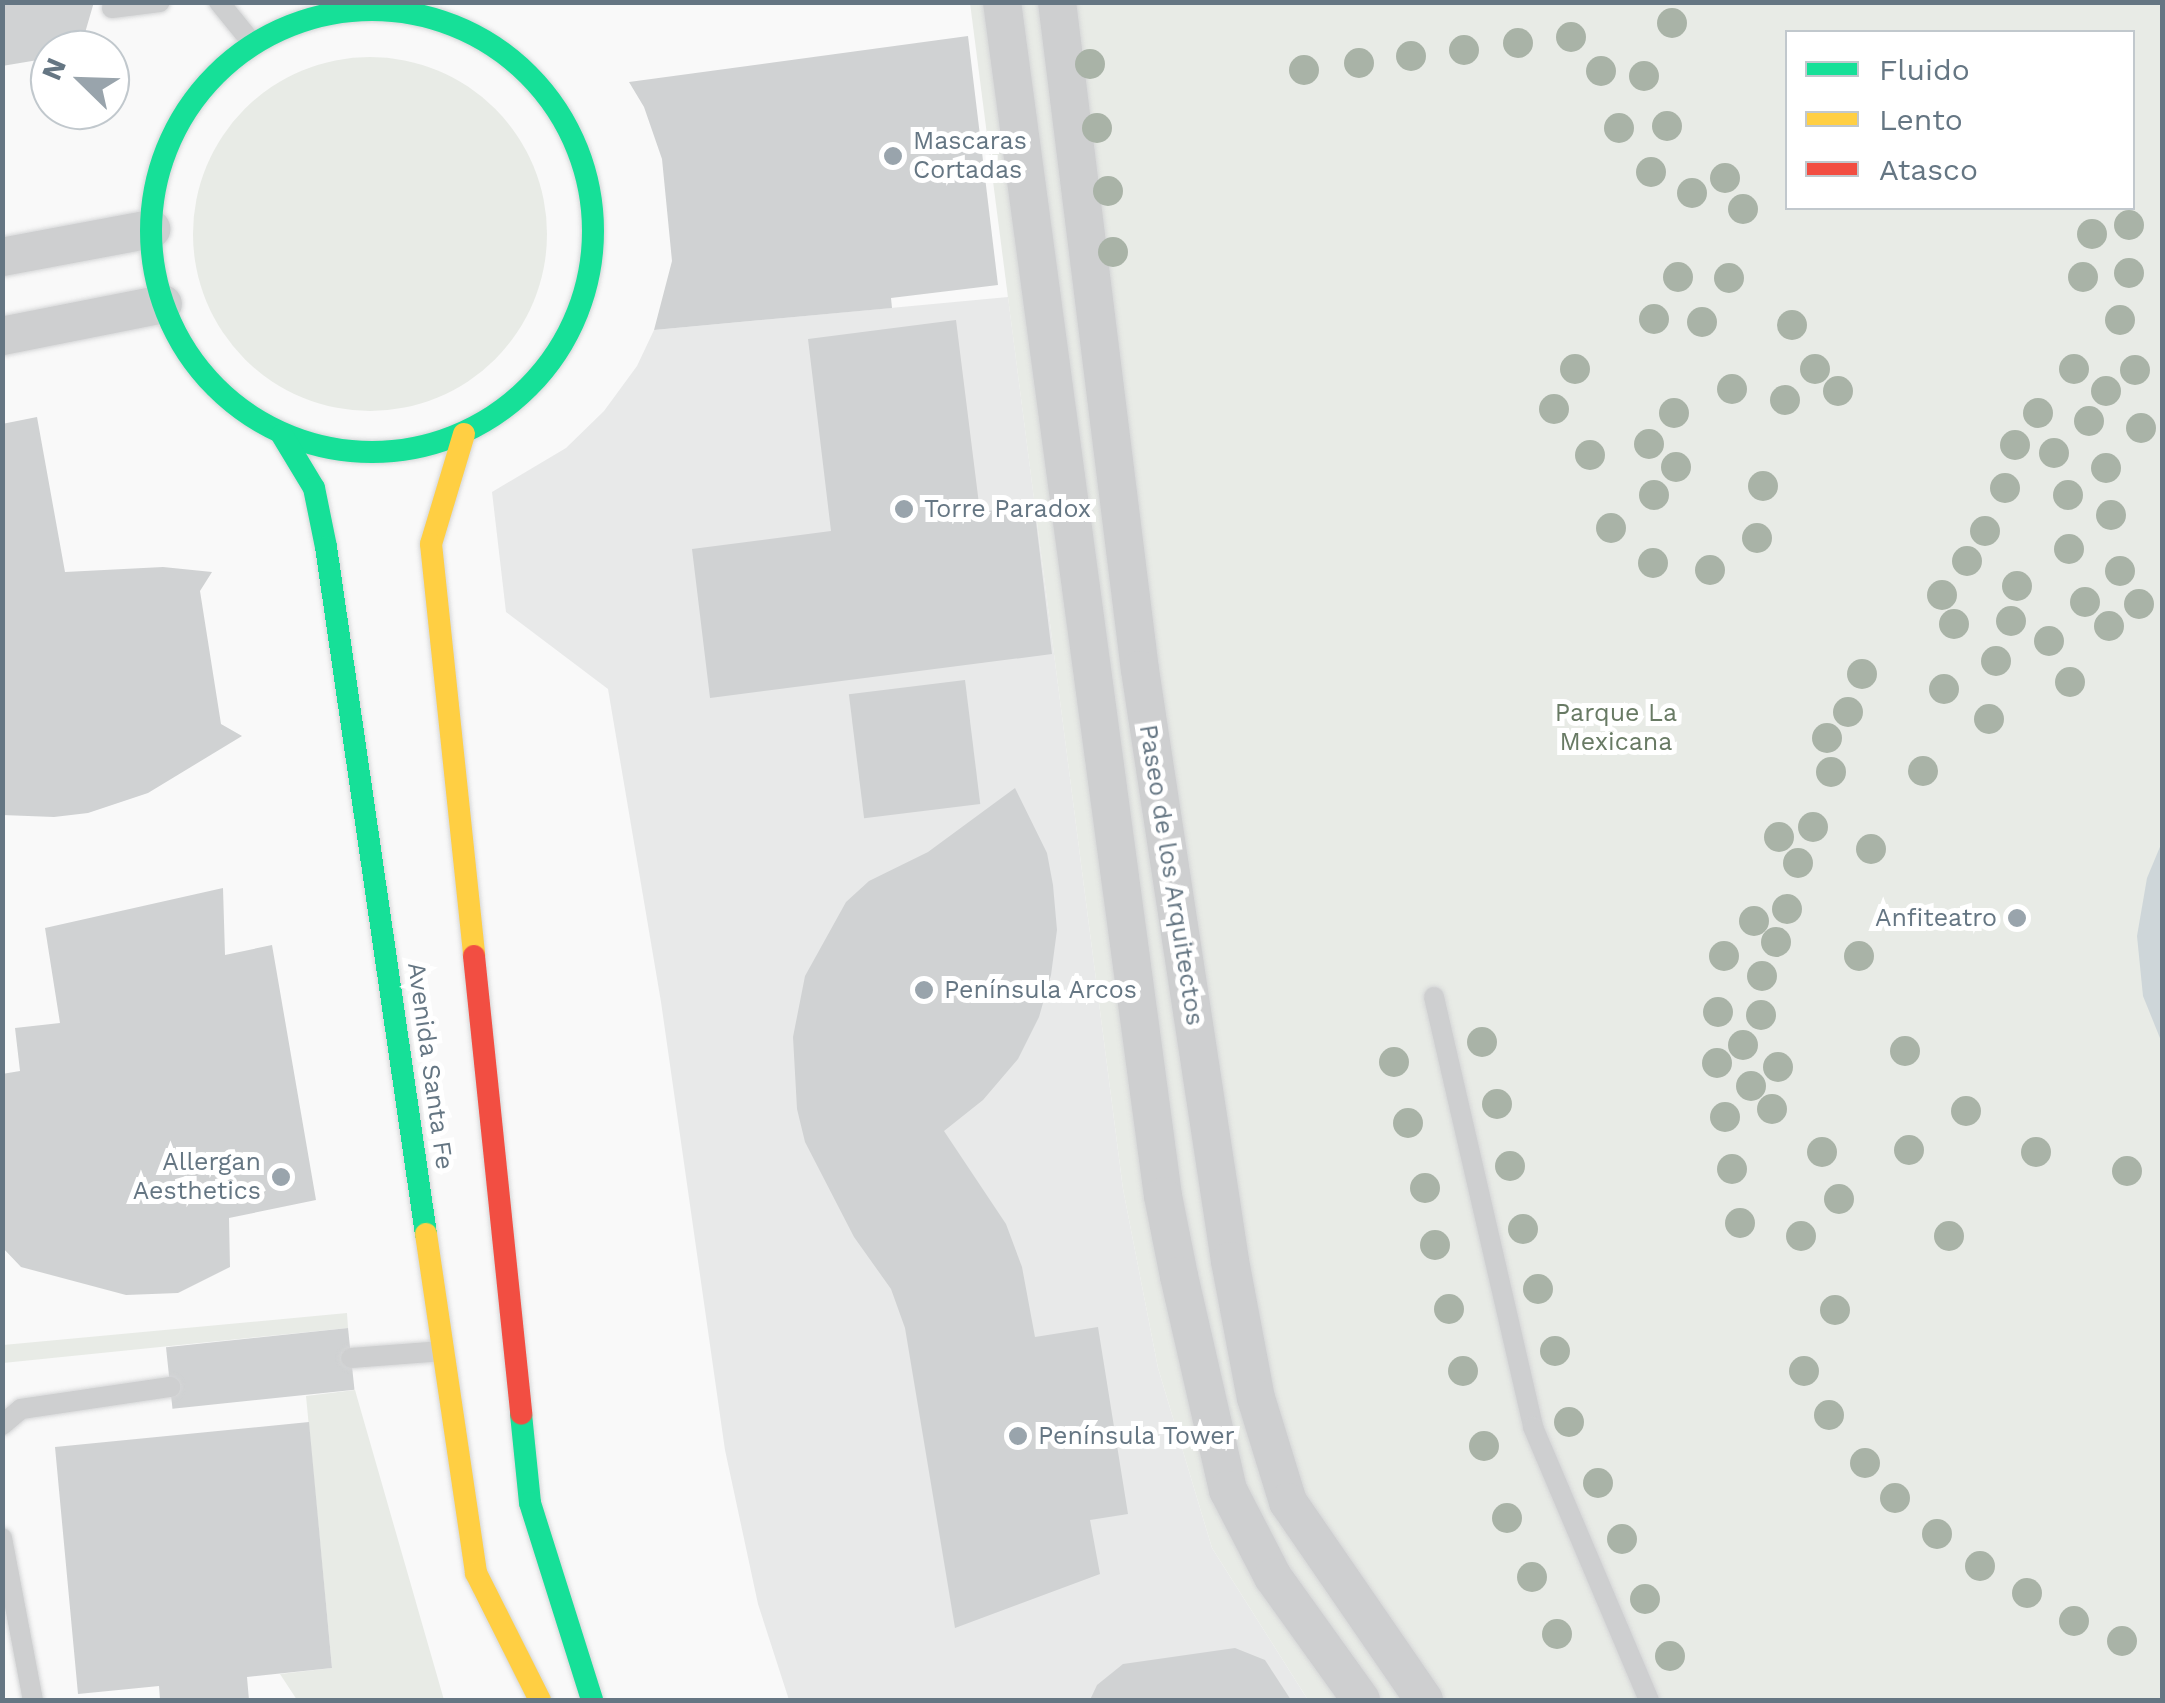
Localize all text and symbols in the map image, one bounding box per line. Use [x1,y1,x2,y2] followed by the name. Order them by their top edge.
[30,30,130,130] north arrow
[1785,30,2135,210] legend
[1879,52,1970,87] text: Fluido
[35,53,73,85] text: N
[1879,102,1963,137] text: Lento
[913,127,1027,186] place label: Mascaras Cortadas
[882,145,904,167] marker: Mascaras Cortadas
[1879,152,1978,187] text: Atasco
[924,494,1091,524] place label: Torre Paradox
[893,498,915,520] marker: Torre Paradox
[1555,699,1677,758] park label: Parque La Mexicana
[1132,722,1210,1028] street label: Paseo de los Arquitectos
[1875,903,1997,933] place label: Anfiteatro
[2006,907,2028,929] marker: Anfiteatro
[401,960,459,1172] street label: Avenida Santa Fe
[944,975,1138,1005] place label: Península Arcos
[913,979,935,1001] marker: Península Arcos
[133,1148,261,1207] place label: Allergan Aesthetics
[270,1166,292,1188] marker: Allergan Aesthetics
[1038,1421,1236,1451] place label: Península Tower
[1007,1425,1029,1447] marker: Península Tower

